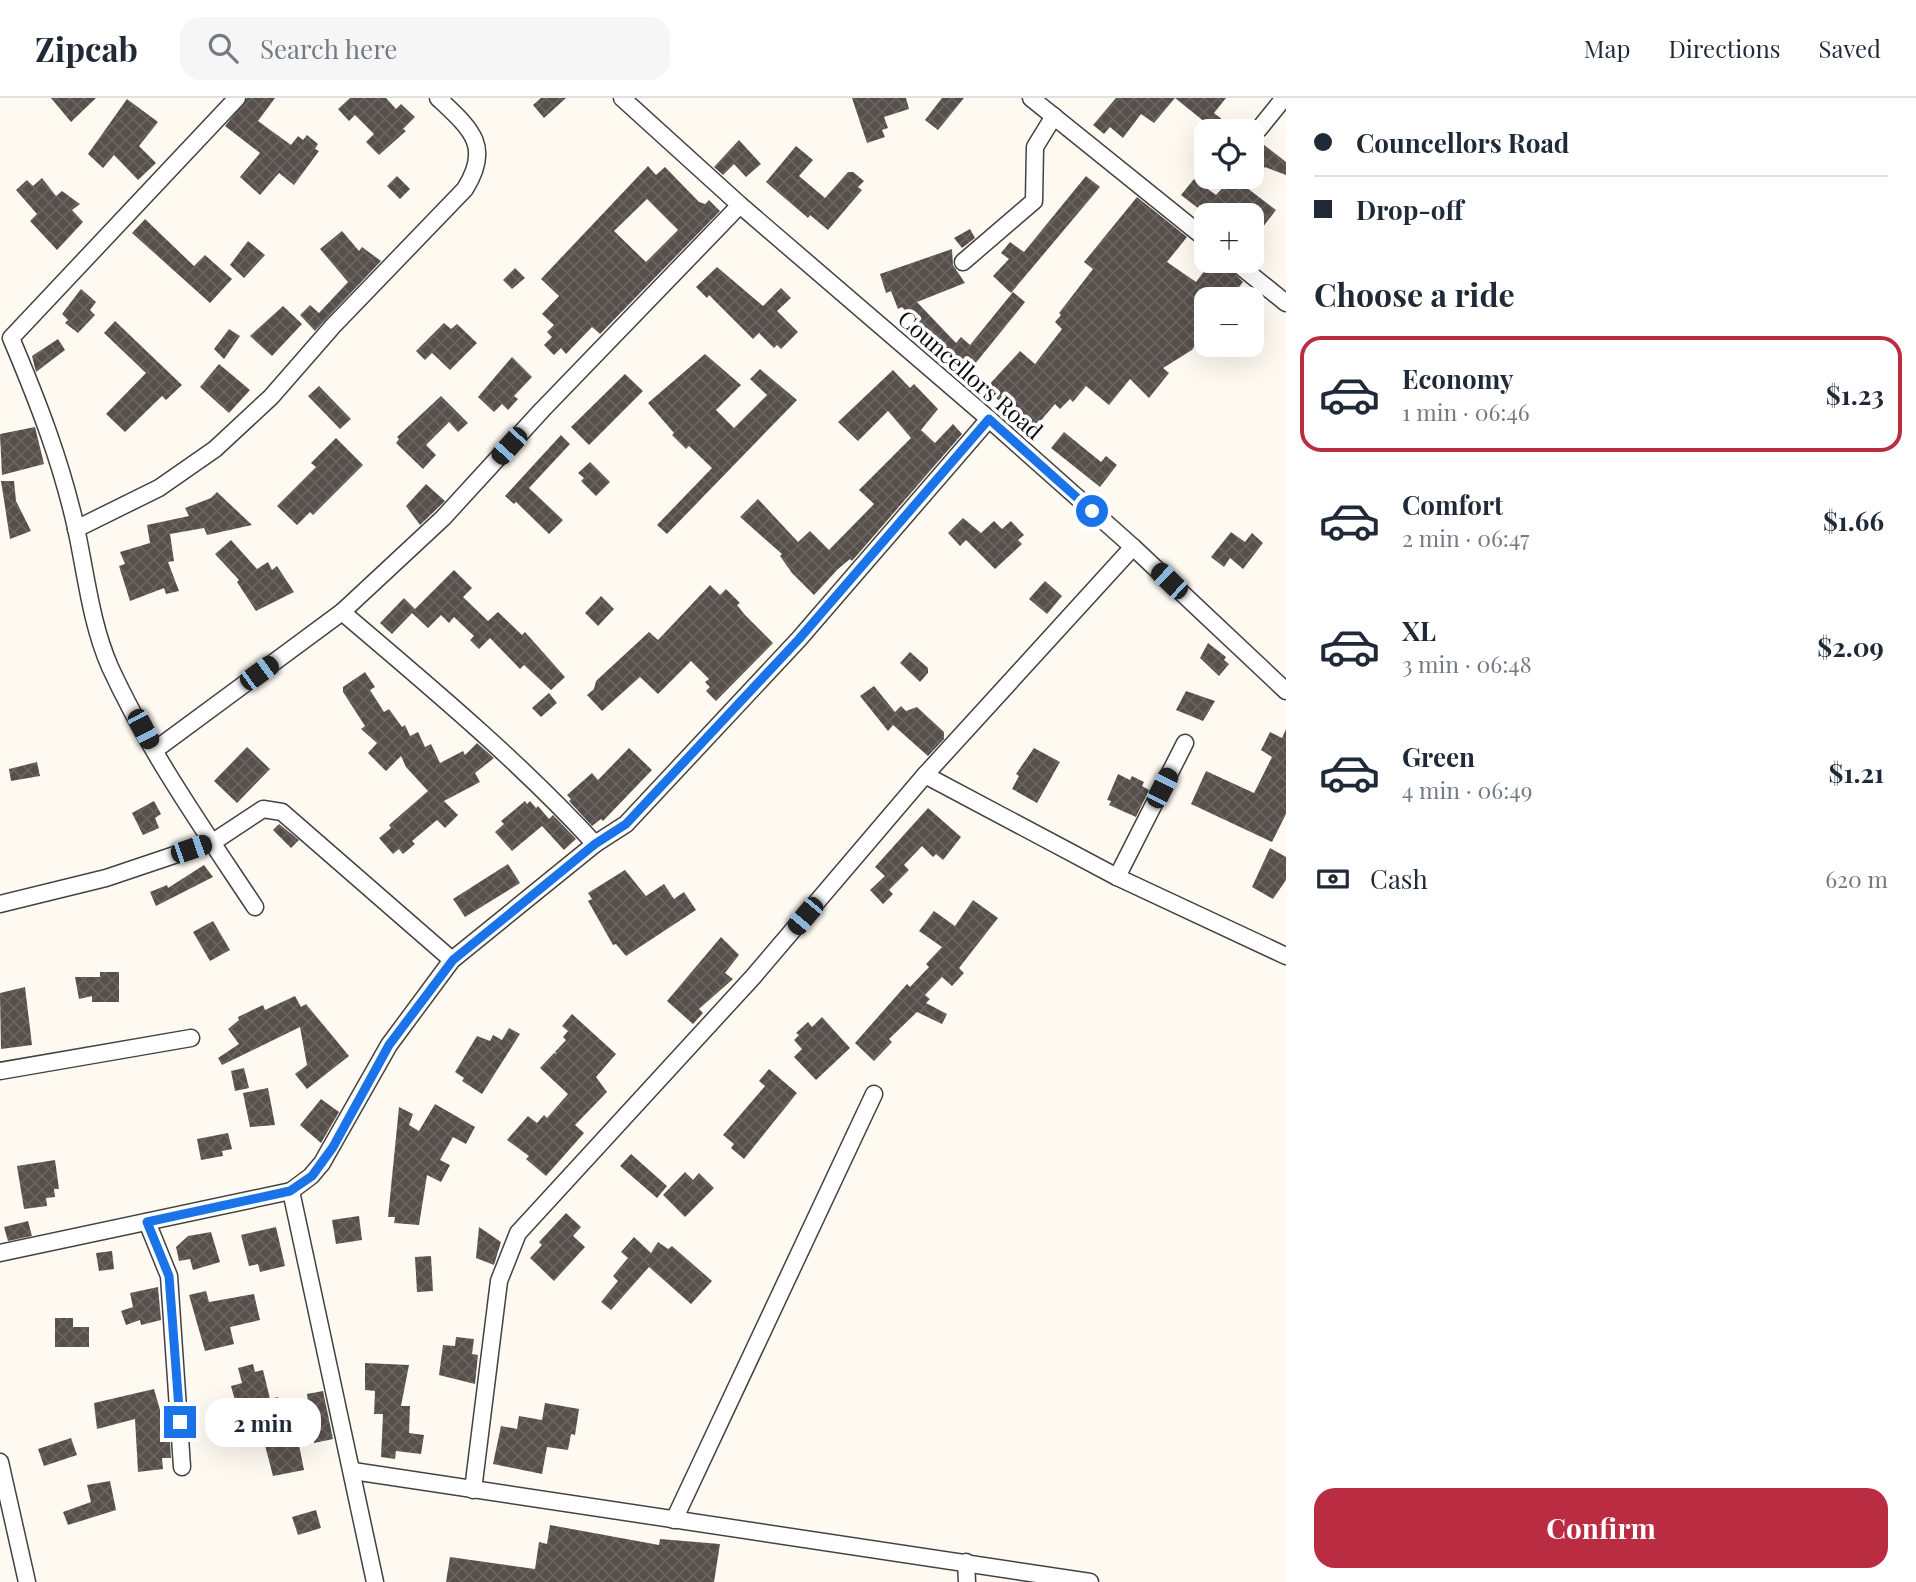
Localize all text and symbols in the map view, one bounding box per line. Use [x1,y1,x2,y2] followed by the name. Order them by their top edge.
[180,17,670,80] search box
[35,26,138,70] text: Zipcab
[204,29,242,67] icon: search
[260,31,397,66] text: Search here
[1584,32,1630,64] text: Map
[1668,32,1781,64] text: Directions
[1819,32,1881,64] text: Saved
[1194,119,1264,357] map controls
[1194,119,1264,189] button: locate
[1356,125,1569,160] text: Councellors Road
[1356,192,1463,227] text: Drop-off
[1194,203,1264,273] button: +
[1314,272,1515,315] text: Choose a ride
[1194,287,1264,357] button: −
[892,302,1050,446] street label: Councellors Road
[1402,361,1513,396] text: Economy
[1318,363,1381,426] icon: car
[1826,377,1884,412] text: $1.23
[1402,396,1530,427] text: 1 min · 06:46
[488,423,531,469] car
[1402,487,1503,522] text: Comfort
[1318,489,1381,552] icon: car
[1076,495,1108,527] route start
[1823,503,1884,538] text: $1.66
[1402,522,1529,553] text: 2 min · 06:47
[1147,559,1192,603] car
[1402,613,1436,648] text: XL
[1318,615,1381,678] icon: car
[1817,629,1884,664] text: $2.09
[1402,648,1532,679] text: 3 min · 06:48
[236,652,283,694] car
[124,706,163,752] car
[1402,739,1475,774] text: Green
[1318,741,1381,804] icon: car
[1829,755,1884,790] text: $1.21
[1144,765,1181,811] car
[1402,774,1532,805] text: 4 min · 06:49
[168,832,215,866] car
[1314,860,1352,898] icon: cash
[1370,861,1428,896] text: Cash
[1825,863,1888,894] text: 620 m
[784,893,827,939] car
[204,1398,320,1446] callout: 2 min
[164,1406,196,1438] route end
[233,1407,293,1438] text: 2 min
[1314,1488,1888,1568] button: Confirm

